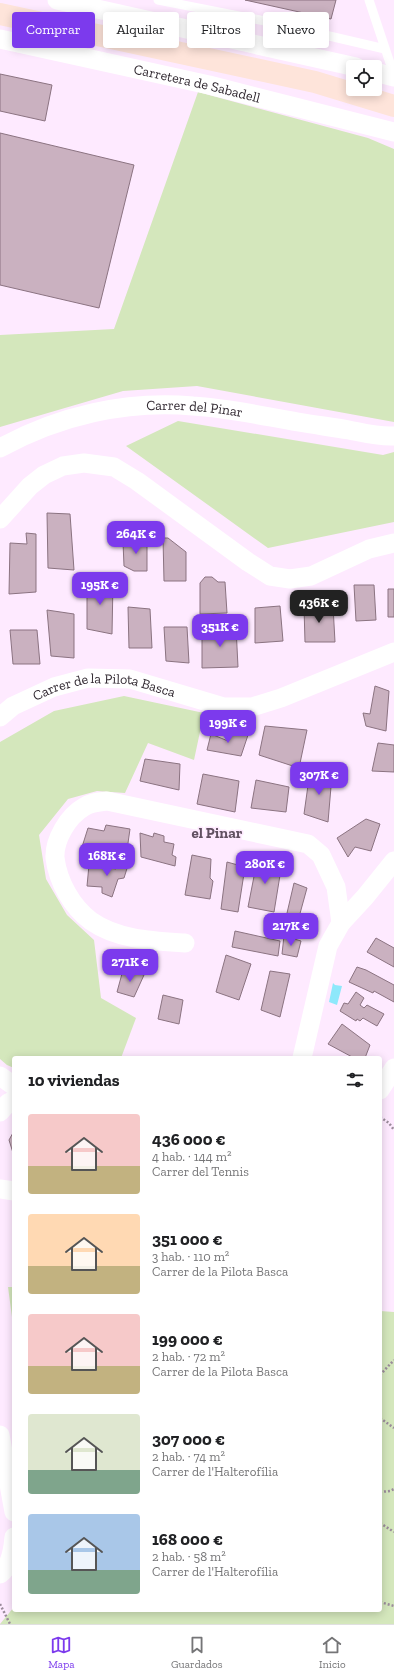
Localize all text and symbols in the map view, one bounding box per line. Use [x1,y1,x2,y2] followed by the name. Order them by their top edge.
[12,12,95,48] chip: Comprar
[103,12,179,48] chip: Alquilar
[187,12,255,48] chip: Filtros
[263,12,329,48] chip: Nuevo
[132,60,262,106] street label: Carretera de Sabadell
[346,60,382,96] map controls
[346,60,382,96] button: locate
[146,396,244,420] street label: Carrer del Pinar
[103,521,169,555] pin: 264K €
[116,526,156,541] text: 264K €
[67,572,133,606] pin: 195K €
[81,577,119,592] text: 195K €
[286,590,352,624] pin: 436K €
[299,595,339,610] text: 436K €
[187,614,253,648] pin: 351K €
[201,619,239,634] text: 351K €
[30,669,178,704] street label: Carrer de la Pilota Basca
[195,710,261,744] pin: 199K €
[209,715,247,730] text: 199K €
[286,762,352,796] pin: 307K €
[299,767,339,782] text: 307K €
[192,824,243,842] district label: el Pinar
[74,843,140,877] pin: 168K €
[88,848,126,863] text: 168K €
[232,851,298,885] pin: 280K €
[245,856,285,871] text: 280K €
[258,913,324,947] pin: 217K €
[272,918,310,933] text: 217K €
[97,949,163,983] pin: 271K €
[111,954,149,969] text: 271K €
[344,1069,366,1091] icon: filters
[28,1070,120,1090] text: 10 viviendas
[152,1129,226,1149] text: 436 000 €
[60,1130,108,1178] icon: home
[152,1149,232,1164] text: 4 hab. · 144 m²
[152,1164,249,1179] text: Carrer del Tennis
[152,1229,223,1249] text: 351 000 €
[60,1230,108,1278] icon: home
[152,1249,229,1264] text: 3 hab. · 110 m²
[152,1264,288,1279] text: Carrer de la Pilota Basca
[152,1329,223,1349] text: 199 000 €
[60,1330,108,1378] icon: home
[152,1349,225,1364] text: 2 hab. · 72 m²
[152,1364,288,1379] text: Carrer de la Pilota Basca
[152,1429,225,1449] text: 307 000 €
[60,1430,108,1478] icon: home
[152,1449,225,1464] text: 2 hab. · 74 m²
[152,1464,278,1479] text: Carrer de l'Halterofília
[152,1529,223,1549] text: 168 000 €
[60,1530,108,1578] icon: home
[152,1549,226,1564] text: 2 hab. · 58 m²
[152,1564,278,1579] text: Carrer de l'Halterofília
[48,1634,75,1671] tab: Mapa
[171,1634,223,1671] tab: Guardados
[319,1634,346,1671] tab: Inicio

